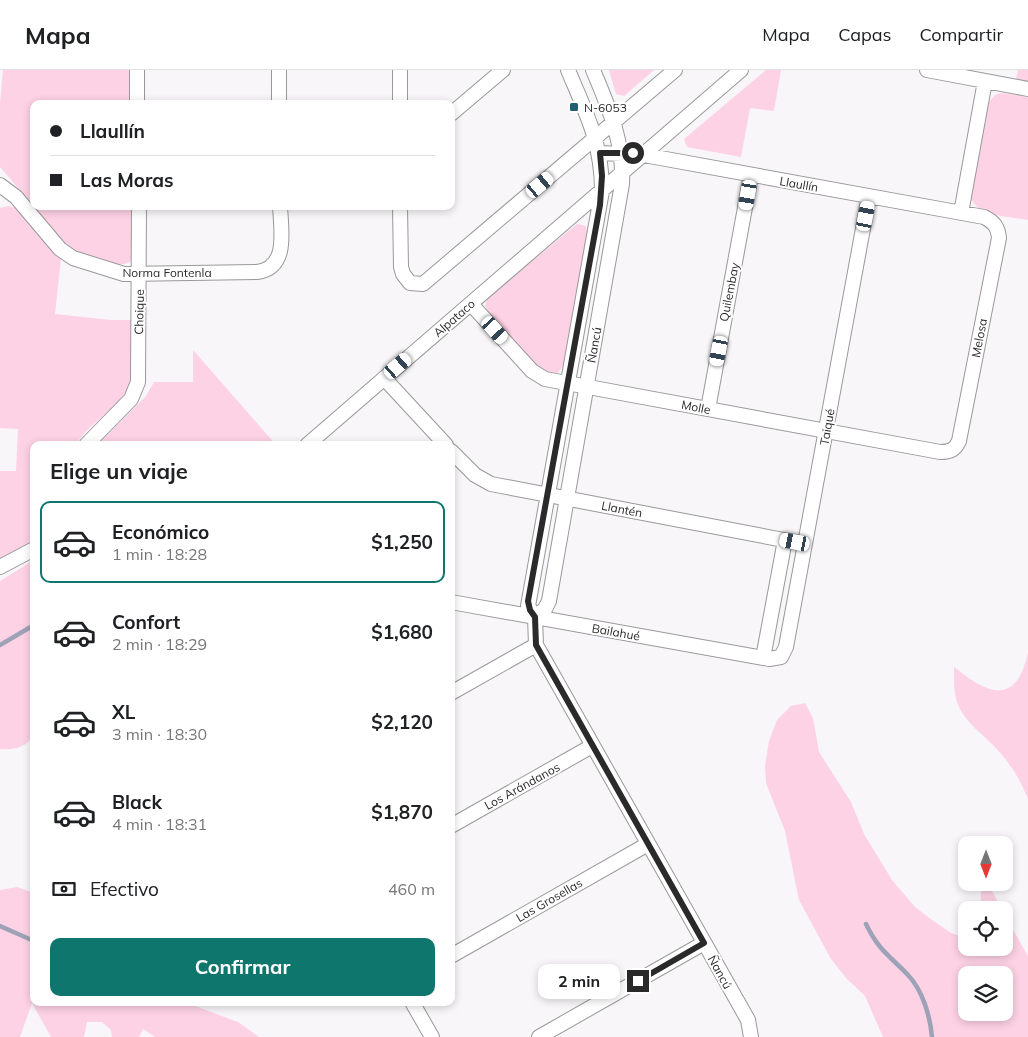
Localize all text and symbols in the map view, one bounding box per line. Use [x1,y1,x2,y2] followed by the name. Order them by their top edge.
[25,20,91,50] text: Mapa
[762,23,810,46] text: Mapa
[838,23,892,46] text: Capas
[920,23,1003,46] text: Compartir
[584,100,627,115] place label: N-6053
[568,101,580,113] marker: N-6053
[80,119,145,143] text: Llaullín
[622,142,644,164] route start
[80,168,174,192] text: Las Moras
[523,170,556,200] car
[778,173,820,195] street label: Llaullín
[738,179,757,211] car
[855,200,876,232] car
[716,261,742,323] street label: Quilembay
[122,265,212,280] street label: Norma Fontenla
[131,289,147,335] street label: Choique
[430,296,478,340] street label: Alpataco
[479,314,510,346] car
[968,317,990,359] street label: Melosa
[583,326,605,364] street label: Ñancú
[708,335,729,367] car
[381,350,414,382] car
[680,397,712,417] street label: Molle
[816,407,838,447] street label: Taiqué
[50,457,188,485] text: Elige un viaje
[600,498,644,520] street label: Llantén
[52,520,97,565] icon: car
[112,520,209,544] text: Económico
[371,530,433,554] text: $1,250
[778,532,811,552] car
[112,544,207,564] text: 1 min · 18:28
[52,610,97,655] icon: car
[112,610,180,634] text: Confort
[371,620,433,644] text: $1,680
[591,620,641,644] street label: Bailahué
[112,634,207,654] text: 2 min · 18:29
[52,700,97,745] icon: car
[112,700,135,724] text: XL
[371,710,433,734] text: $2,120
[112,724,207,744] text: 3 min · 18:30
[482,759,562,813] street label: Los Arándanos
[52,790,97,835] icon: car
[112,790,162,814] text: Black
[371,800,433,824] text: $1,870
[112,814,207,834] text: 4 min · 18:31
[958,836,1012,891] north arrow
[958,836,1013,1021] map controls
[50,875,78,903] icon: cash
[513,875,585,925] street label: Las Grosellas
[90,877,159,901] text: Efectivo
[388,879,435,899] text: 460 m
[958,901,1013,956] button: locate
[50,938,435,996] button: Confirmar
[705,953,735,991] street label: Ñancú
[538,964,620,998] callout: 2 min
[958,966,1013,1021] button: layers
[627,970,649,992] route end
[558,971,600,991] text: 2 min

